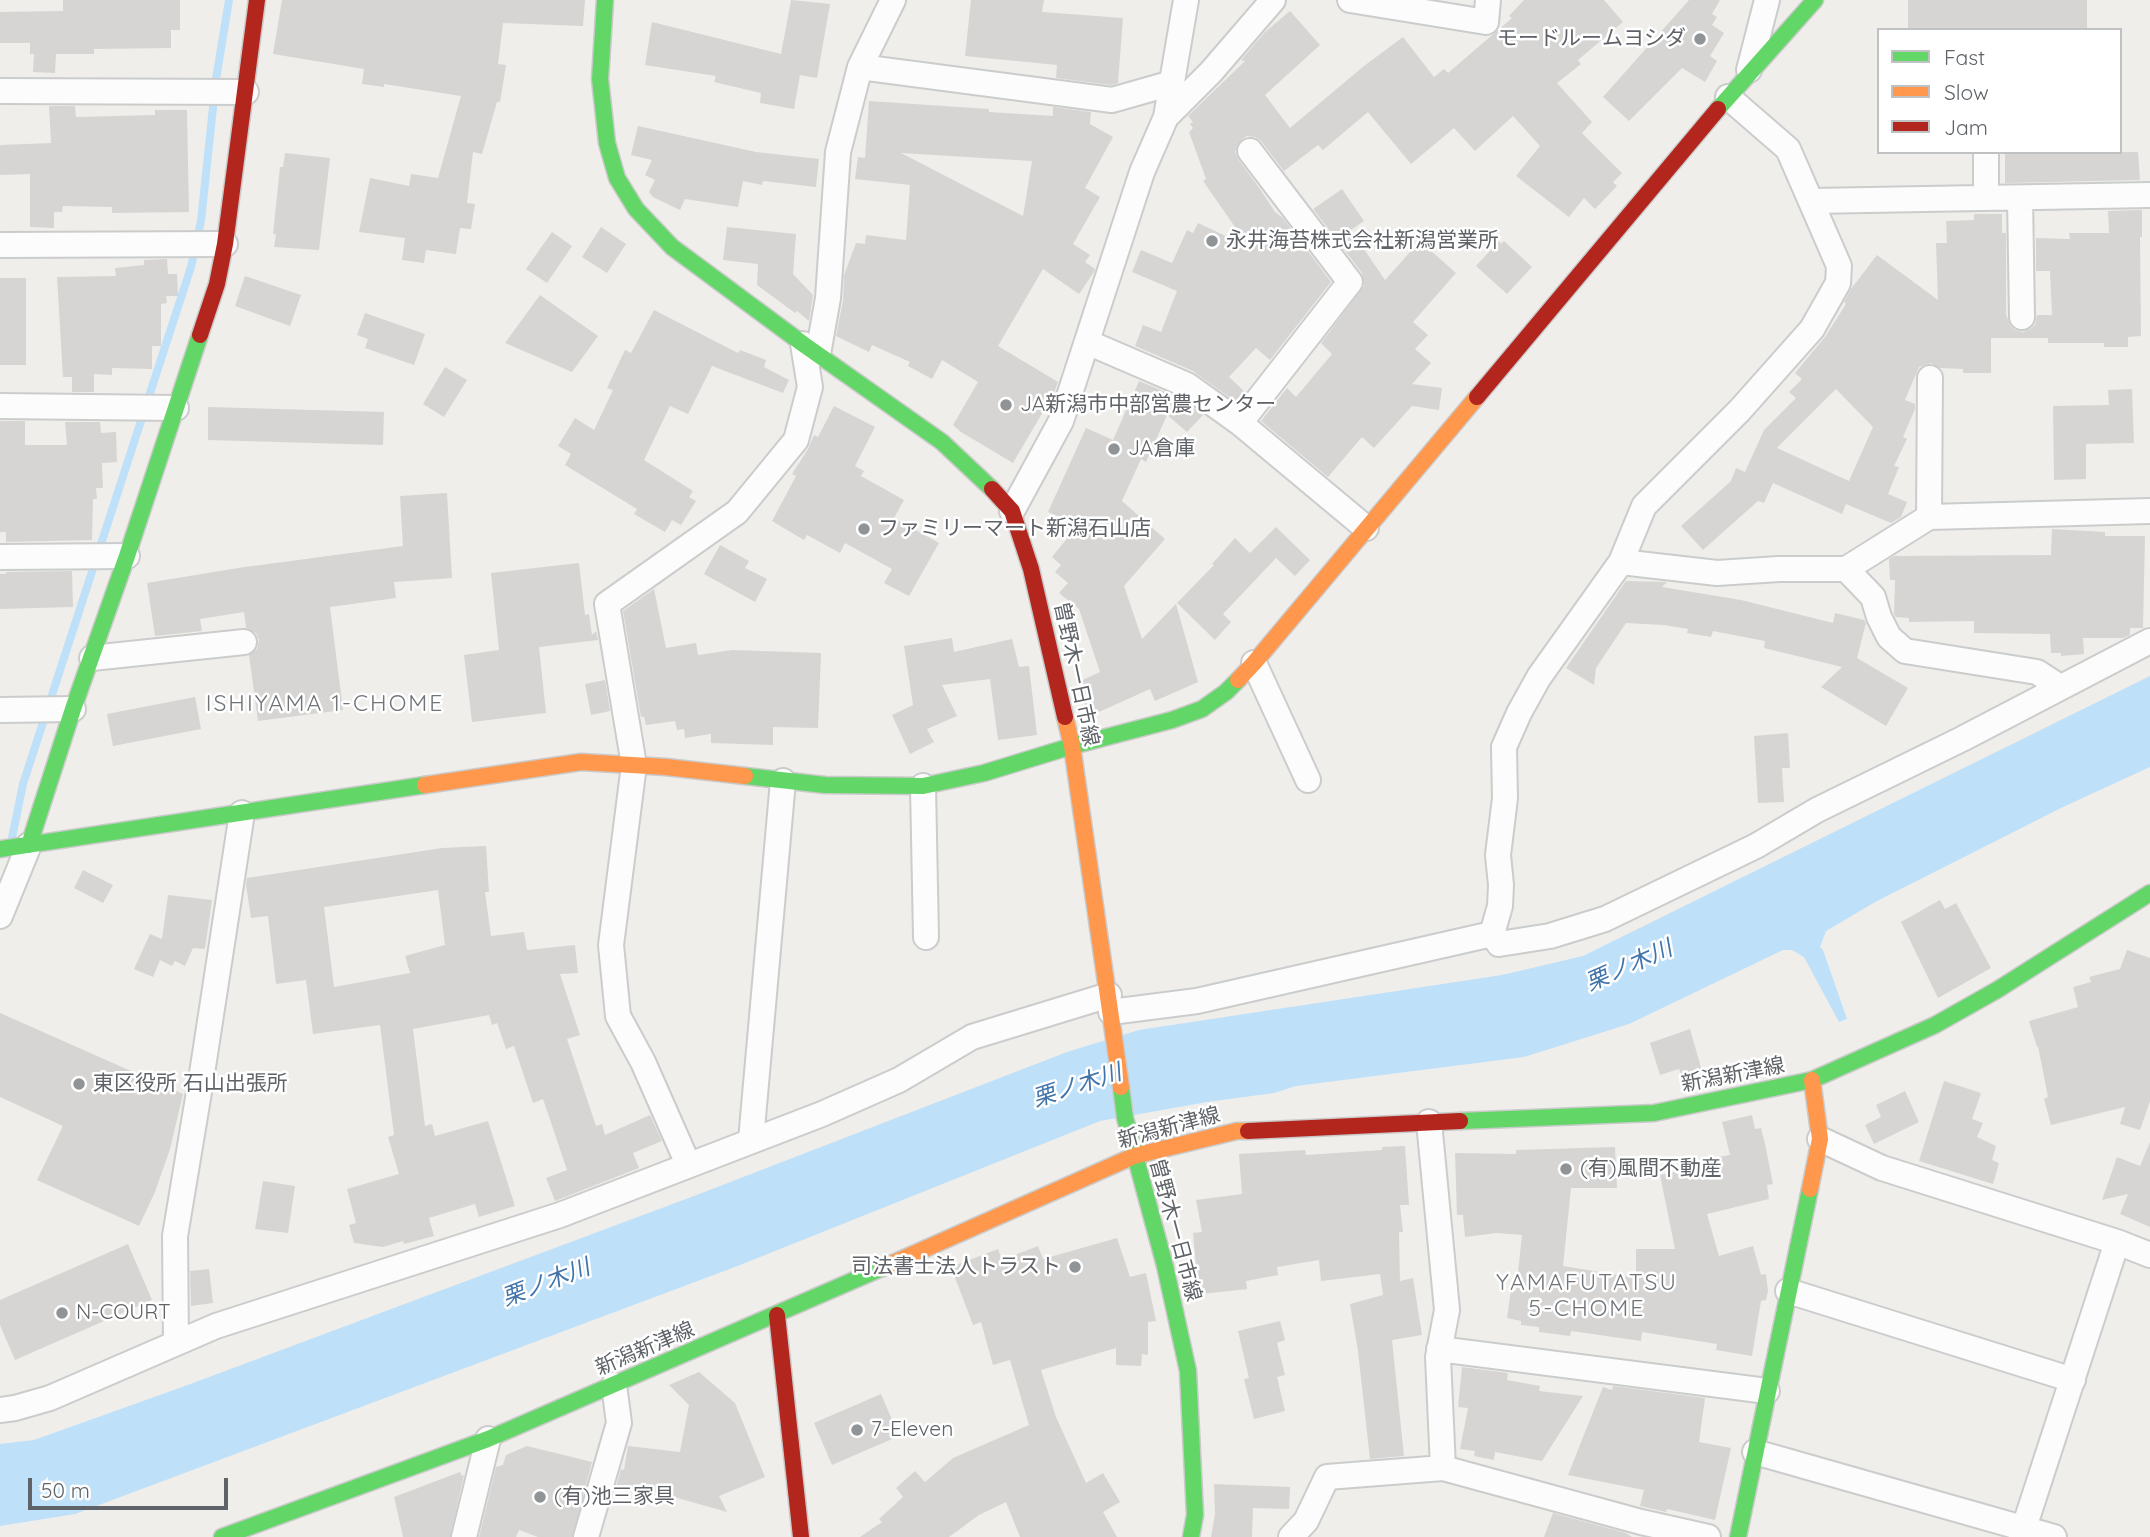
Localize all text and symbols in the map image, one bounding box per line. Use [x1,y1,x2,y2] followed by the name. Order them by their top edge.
[1497,26,1686,52] place label: モードルームヨシダ
[1877,28,2122,154] legend
[1692,31,1708,47] marker: モードルームヨシダ
[1944,44,1985,70] text: Fast
[1944,79,1989,105] text: Slow
[1944,114,1988,140] text: Jam
[1226,228,1499,254] place label: 永井海苔株式会社新潟営業所
[1204,233,1220,249] marker: 永井海苔株式会社新潟営業所
[1020,392,1276,418] place label: JA新潟市中部営農センター
[998,397,1014,413] marker: JA新潟市中部営農センター
[1128,436,1195,462] place label: JA倉庫
[1106,441,1122,457] marker: JA倉庫
[878,516,1151,542] place label: ファミリーマート新潟石山店
[856,521,872,537] marker: ファミリーマート新潟石山店
[1048,599,1104,749] street label: 曽野木一日市線
[208,690,442,718] district label: ISHIYAMA 1-CHOME
[1581,935,1677,997] water label: 栗ノ木川
[1679,1053,1787,1097] street label: 新潟新津線
[1029,1059,1125,1113] water label: 栗ノ木川
[93,1071,288,1097] place label: 東区役所 石山出張所
[71,1076,87,1092] marker: 東区役所 石山出張所
[1115,1102,1223,1154] street label: 新潟新津線
[1144,1156,1206,1304] street label: 曽野木一日市線
[1580,1156,1722,1182] place label: (有)風間不動産
[1558,1161,1574,1177] marker: (有)風間不動産
[498,1254,594,1312] water label: 栗ノ木川
[851,1254,1061,1280] place label: 司法書士法人トラスト
[1067,1259,1083,1275] marker: 司法書士法人トラスト
[1497,1269,1677,1323] district label: YAMAFUTATSU 5-CHOME
[76,1300,171,1326] place label: N-COURT
[54,1305,70,1321] marker: N-COURT
[592,1317,698,1381] street label: 新潟新津線
[871,1417,953,1443] place label: 7-Eleven
[849,1422,865,1438] marker: 7-Eleven
[32,1464,231,1508] scale bar
[41,1477,90,1503] text: 50 m
[554,1484,675,1510] place label: (有)池三家具
[532,1489,548,1505] marker: (有)池三家具

